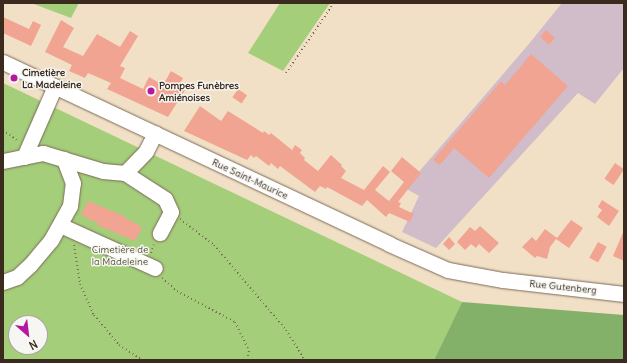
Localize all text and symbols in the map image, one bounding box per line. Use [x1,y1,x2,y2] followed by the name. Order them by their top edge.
[22,66,81,90] place label: Cimetière La Madeleine
[9,73,19,83] marker: Cimetière La Madeleine
[159,79,239,102] place label: Pompes Funèbres Amiénoises
[146,86,156,96] marker: Pompes Funèbres Amiénoises
[210,156,290,202] street label: Rue Saint-Maurice
[92,243,148,266] park label: Cimetière de la Madeleine
[529,277,597,297] street label: Rue Gutenberg
[8,315,48,355] north arrow
[27,337,40,353] text: N

